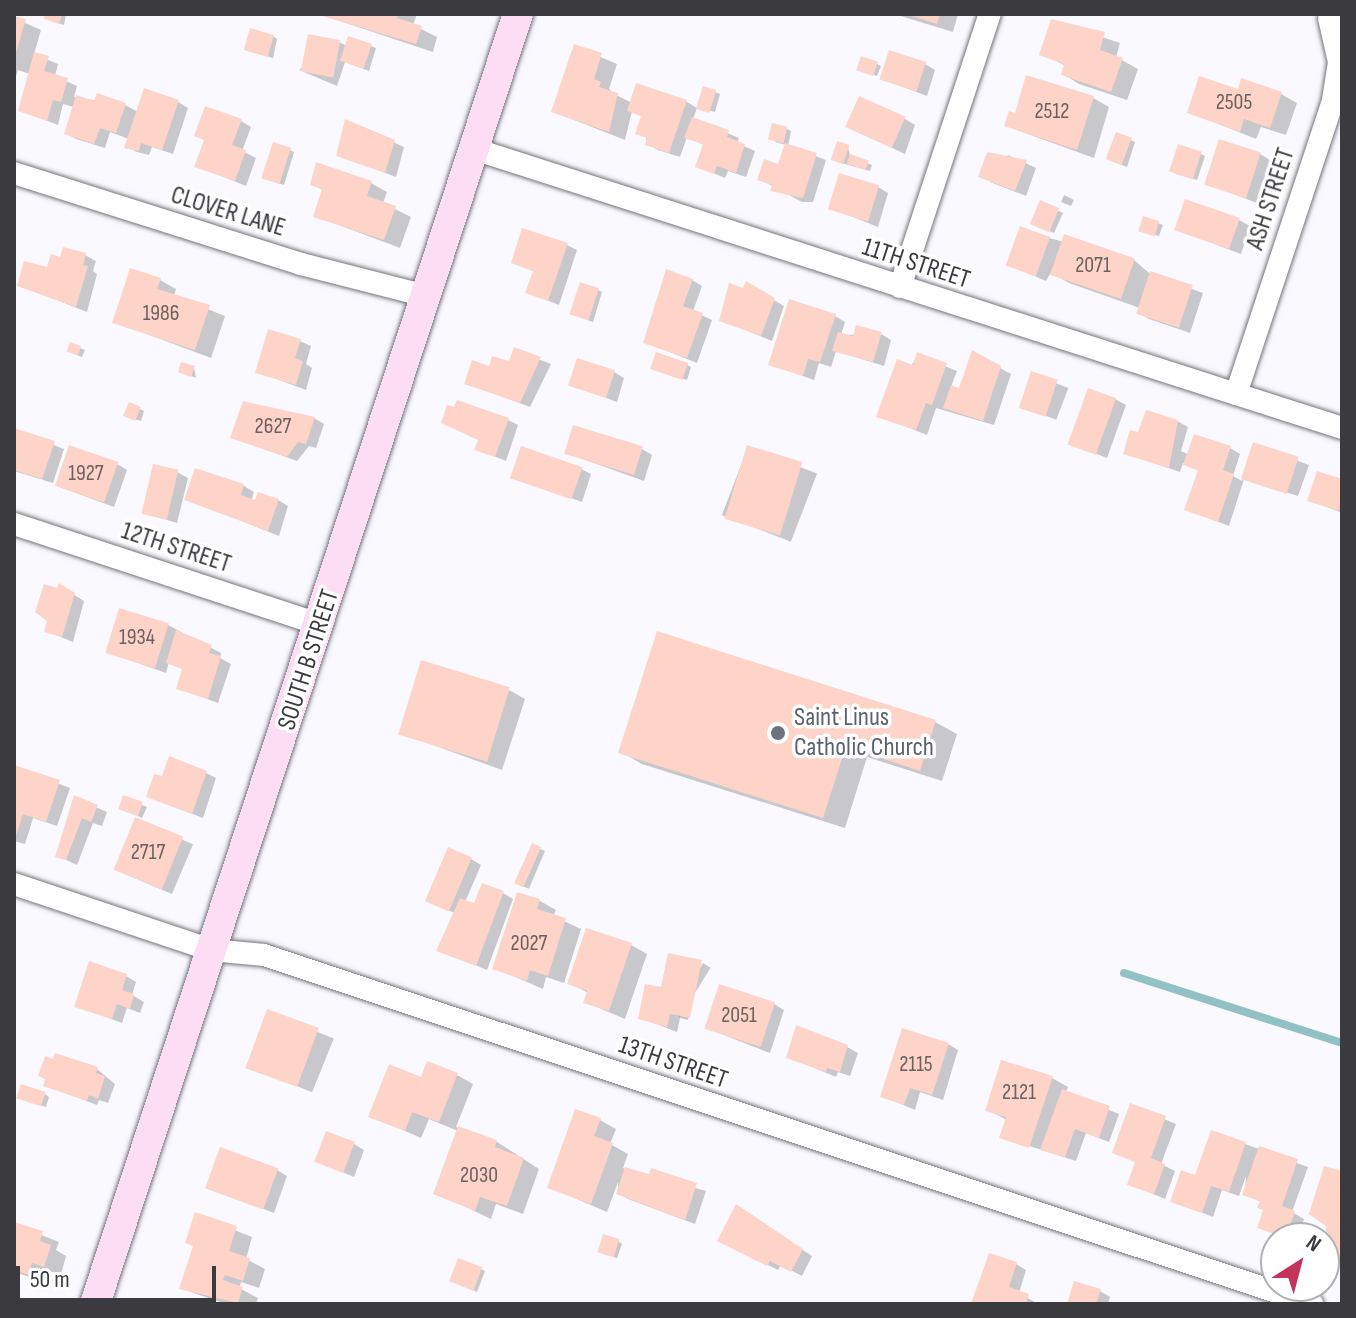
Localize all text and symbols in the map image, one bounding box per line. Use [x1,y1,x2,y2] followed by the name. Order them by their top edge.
[1216,90,1252,116] house number: 2505
[1035,99,1069,125] house number: 2512
[1240,144,1302,254] street label: ASH STREET
[167,180,289,244] street label: CLOVER LANE
[858,232,974,296] street label: 11TH STREET
[1075,253,1111,279] house number: 2071
[143,301,179,327] house number: 1986
[255,414,291,440] house number: 2627
[68,461,104,487] house number: 1927
[117,516,235,580] street label: 12TH STREET
[272,586,346,734] street label: SOUTH B STREET
[119,625,155,651] house number: 1934
[794,702,934,764] place label: Saint Linus Catholic Church
[769,724,787,742] marker: Saint Linus Catholic Church
[131,840,165,866] house number: 2717
[511,931,547,957] house number: 2027
[721,1003,757,1029] house number: 2051
[614,1030,732,1096] street label: 13TH STREET
[899,1052,933,1078] house number: 2115
[1002,1080,1036,1106] house number: 2121
[460,1163,498,1189] house number: 2030
[1260,1222,1340,1302] north arrow
[1301,1229,1326,1258] text: N
[20,1250,220,1300] scale bar
[30,1265,70,1294] text: 50 m

